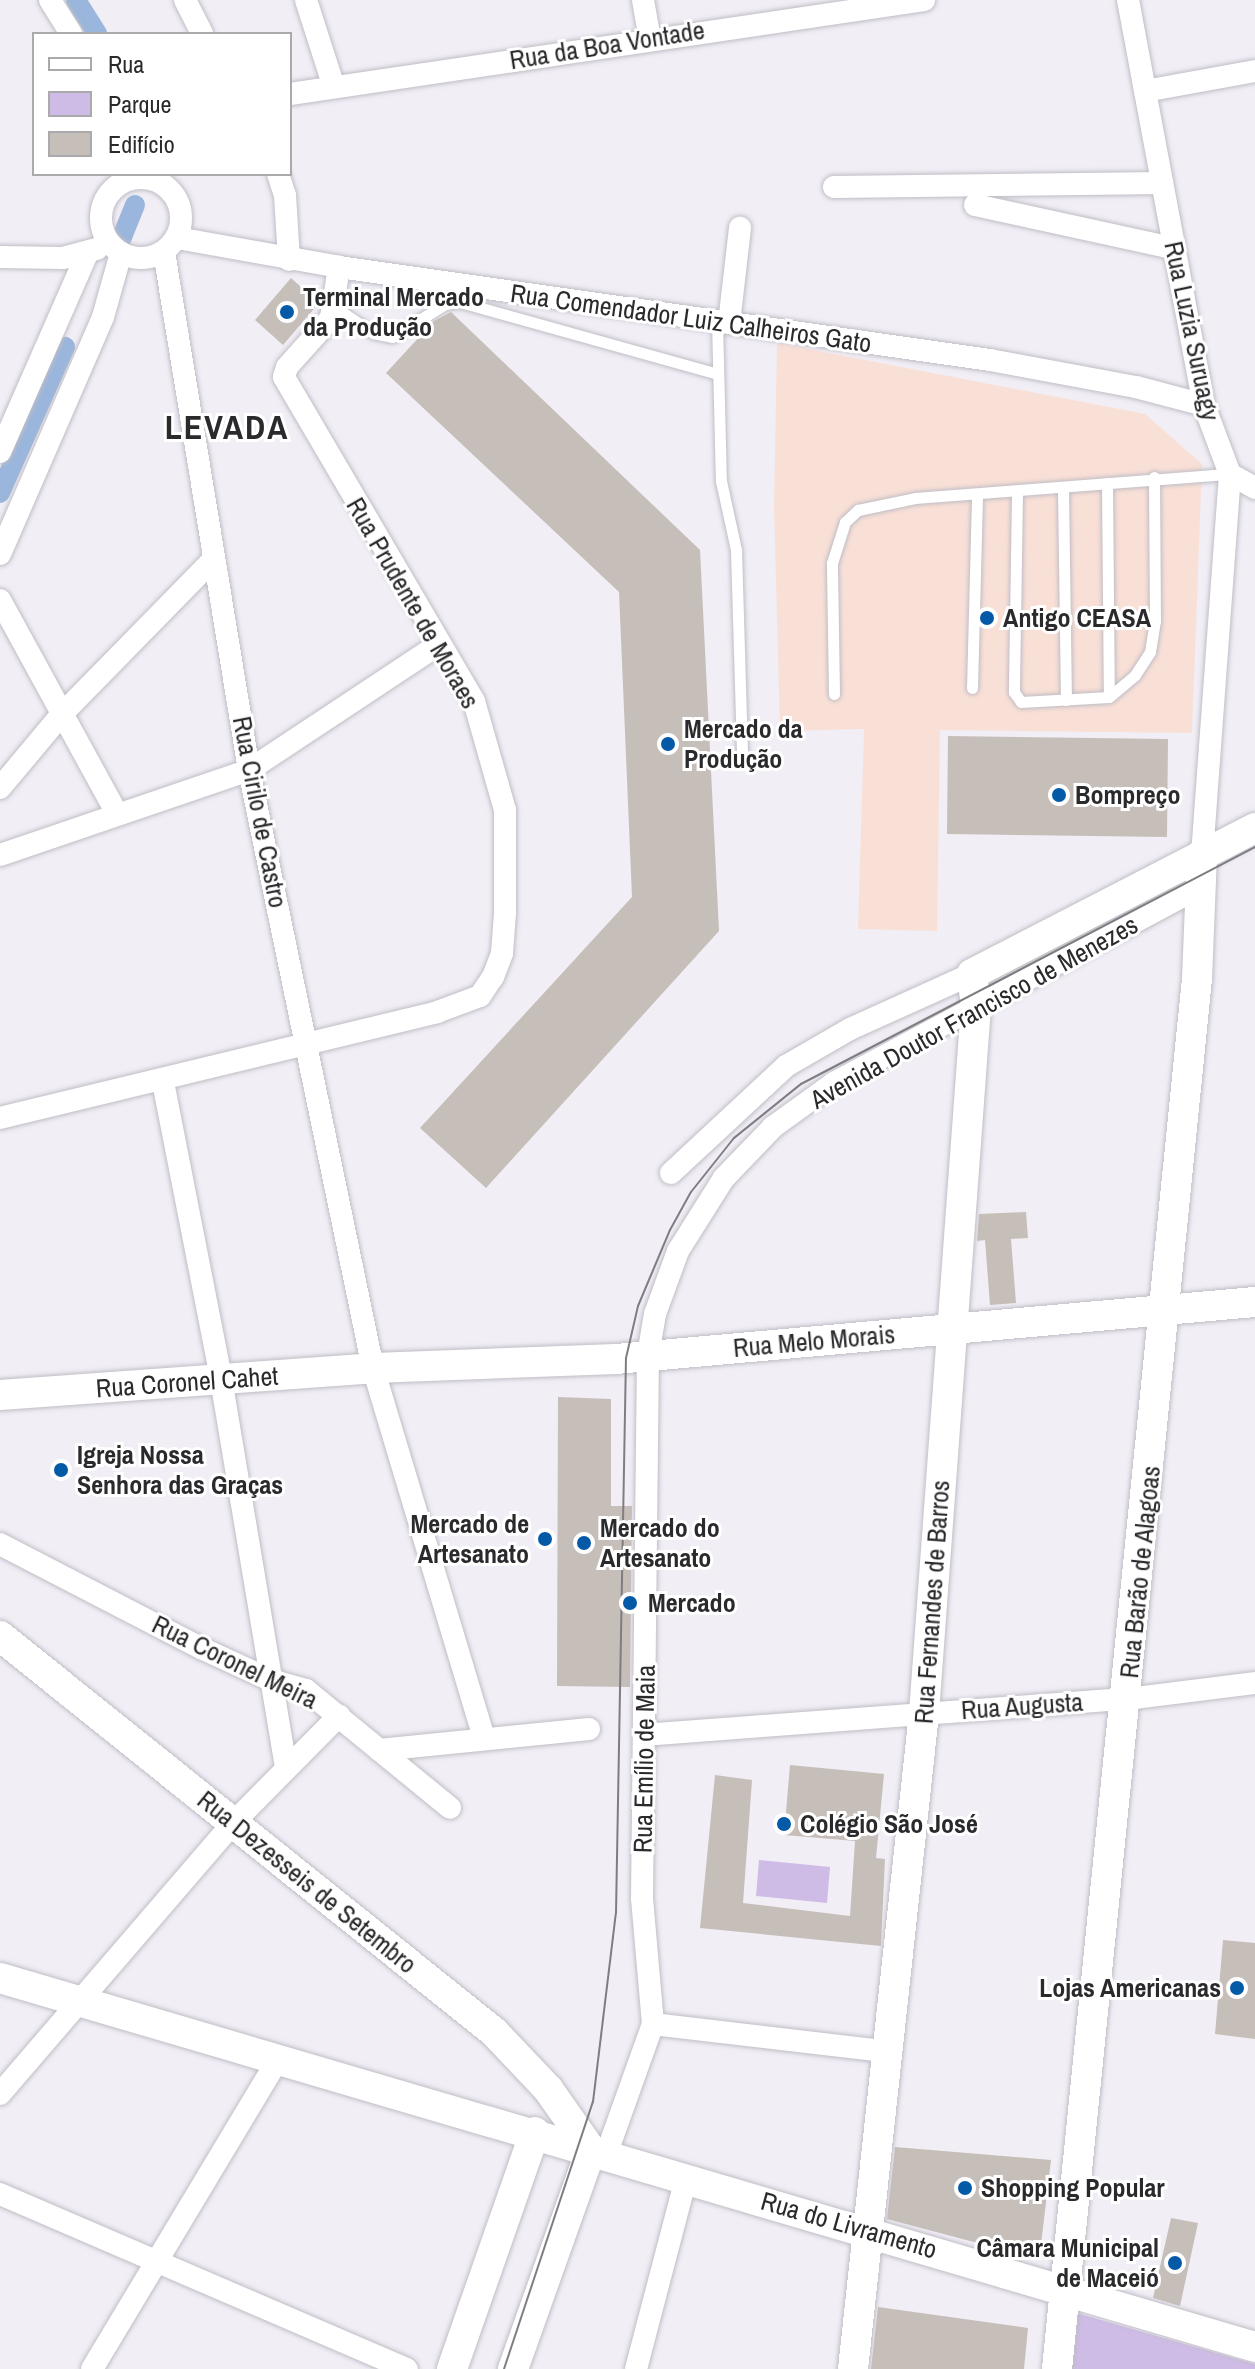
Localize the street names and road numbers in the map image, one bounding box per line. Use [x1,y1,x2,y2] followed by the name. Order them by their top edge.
[507,14,707,76] street label: Rua da Boa Vontade
[1158,238,1226,424] street label: Rua Luzia Suruagy
[509,277,873,359] street label: Rua Comendador Luiz Calheiros Gato
[340,492,486,714] street label: Rua Prudente de Moraes
[226,714,294,910] street label: Rua Cirilo de Castro
[805,909,1143,1115] street label: Avenida Doutor Francisco de Menezes
[732,1318,896,1364] street label: Rua Melo Morais
[95,1360,279,1404] street label: Rua Coronel Cahet
[1113,1464,1167,1680] street label: Rua Barão de Alagoas
[908,1479,956,1725] street label: Rua Fernandes de Barros
[147,1609,323,1715] street label: Rua Coronel Meira
[627,1665,661,1853] street label: Rua Emílio de Maia
[959,1686,1085,1726] street label: Rua Augusta
[191,1784,423,1980] street label: Rua Dezesseis de Setembro
[758,2185,940,2265] street label: Rua do Livramento

